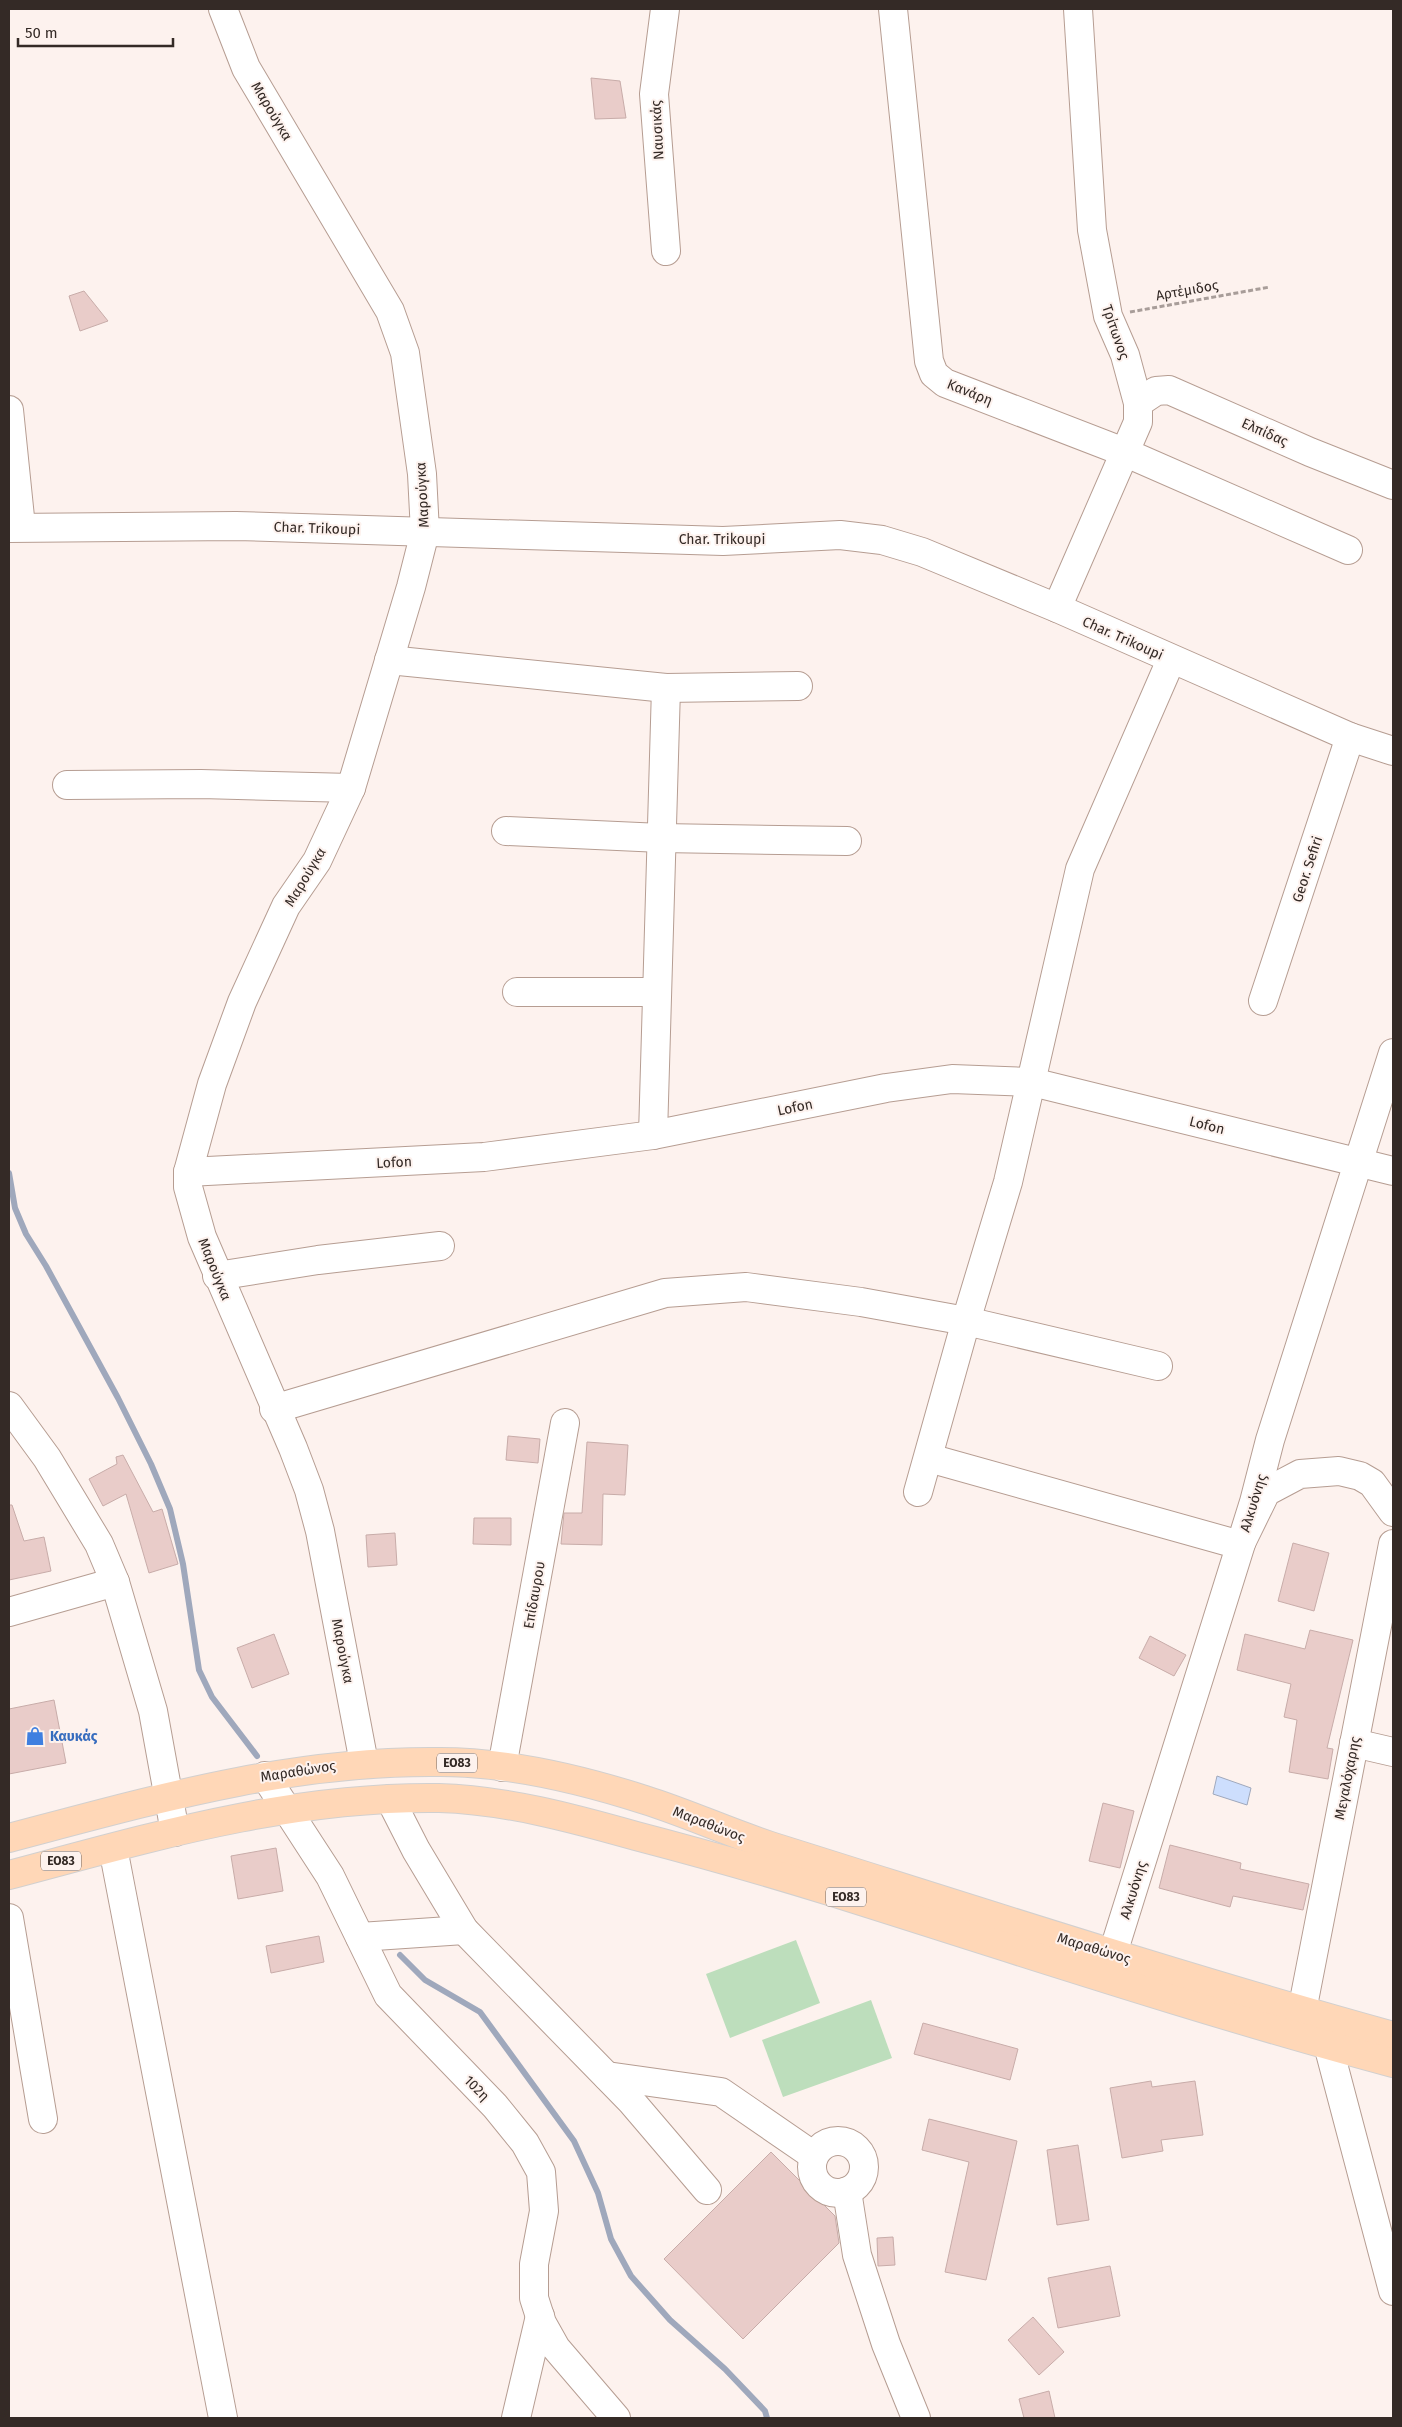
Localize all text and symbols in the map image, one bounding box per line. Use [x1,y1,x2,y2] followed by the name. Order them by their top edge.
[18,15,172,47] scale bar
[25,24,58,42] text: 50 m
[247,79,296,144] street label: Μαρούγκα
[647,99,668,160] street label: Ναυσικάς
[1154,277,1220,304] street label: Αρτέμιδος
[1098,302,1133,362] street label: Τρίτωνος
[944,376,995,409] street label: Κανάρη
[1239,415,1291,450] street label: Ελπίδας
[412,462,433,528] street label: Μαρούγκα
[273,518,361,539] street label: Char. Trikoupi
[679,531,765,548] street label: Char. Trikoupi
[1080,613,1166,664] street label: Char. Trikoupi
[1289,834,1326,904] street label: Geor. Sefiri
[281,845,330,910] street label: Μαρούγκα
[776,1095,814,1120] street label: Lofon
[1187,1113,1226,1138] street label: Lofon
[376,1153,412,1172] street label: Lofon
[194,1236,235,1303] street label: Μαρούγκα
[1237,1472,1270,1534] street label: Αλκυόνης
[520,1560,549,1630] street label: Επίδαυρου
[328,1617,357,1685] street label: Μαρούγκα
[24,1725,46,1747] shop icon: Καυκάς
[50,1728,98,1745] place label: Καυκάς
[1331,1735,1364,1821] street label: Μεγαλόχαρης
[437,1754,477,1772] road number: ΕΟ83
[259,1757,337,1786] street label: Μαραθώνος
[670,1803,748,1846] street label: Μαραθώνος
[41,1852,81,1870] road number: ΕΟ83
[1117,1859,1150,1921] street label: Αλκυόνης
[826,1888,866,1906] road number: ΕΟ83
[1055,1929,1133,1968] street label: Μαραθώνος
[460,2072,493,2105] street label: 102η

